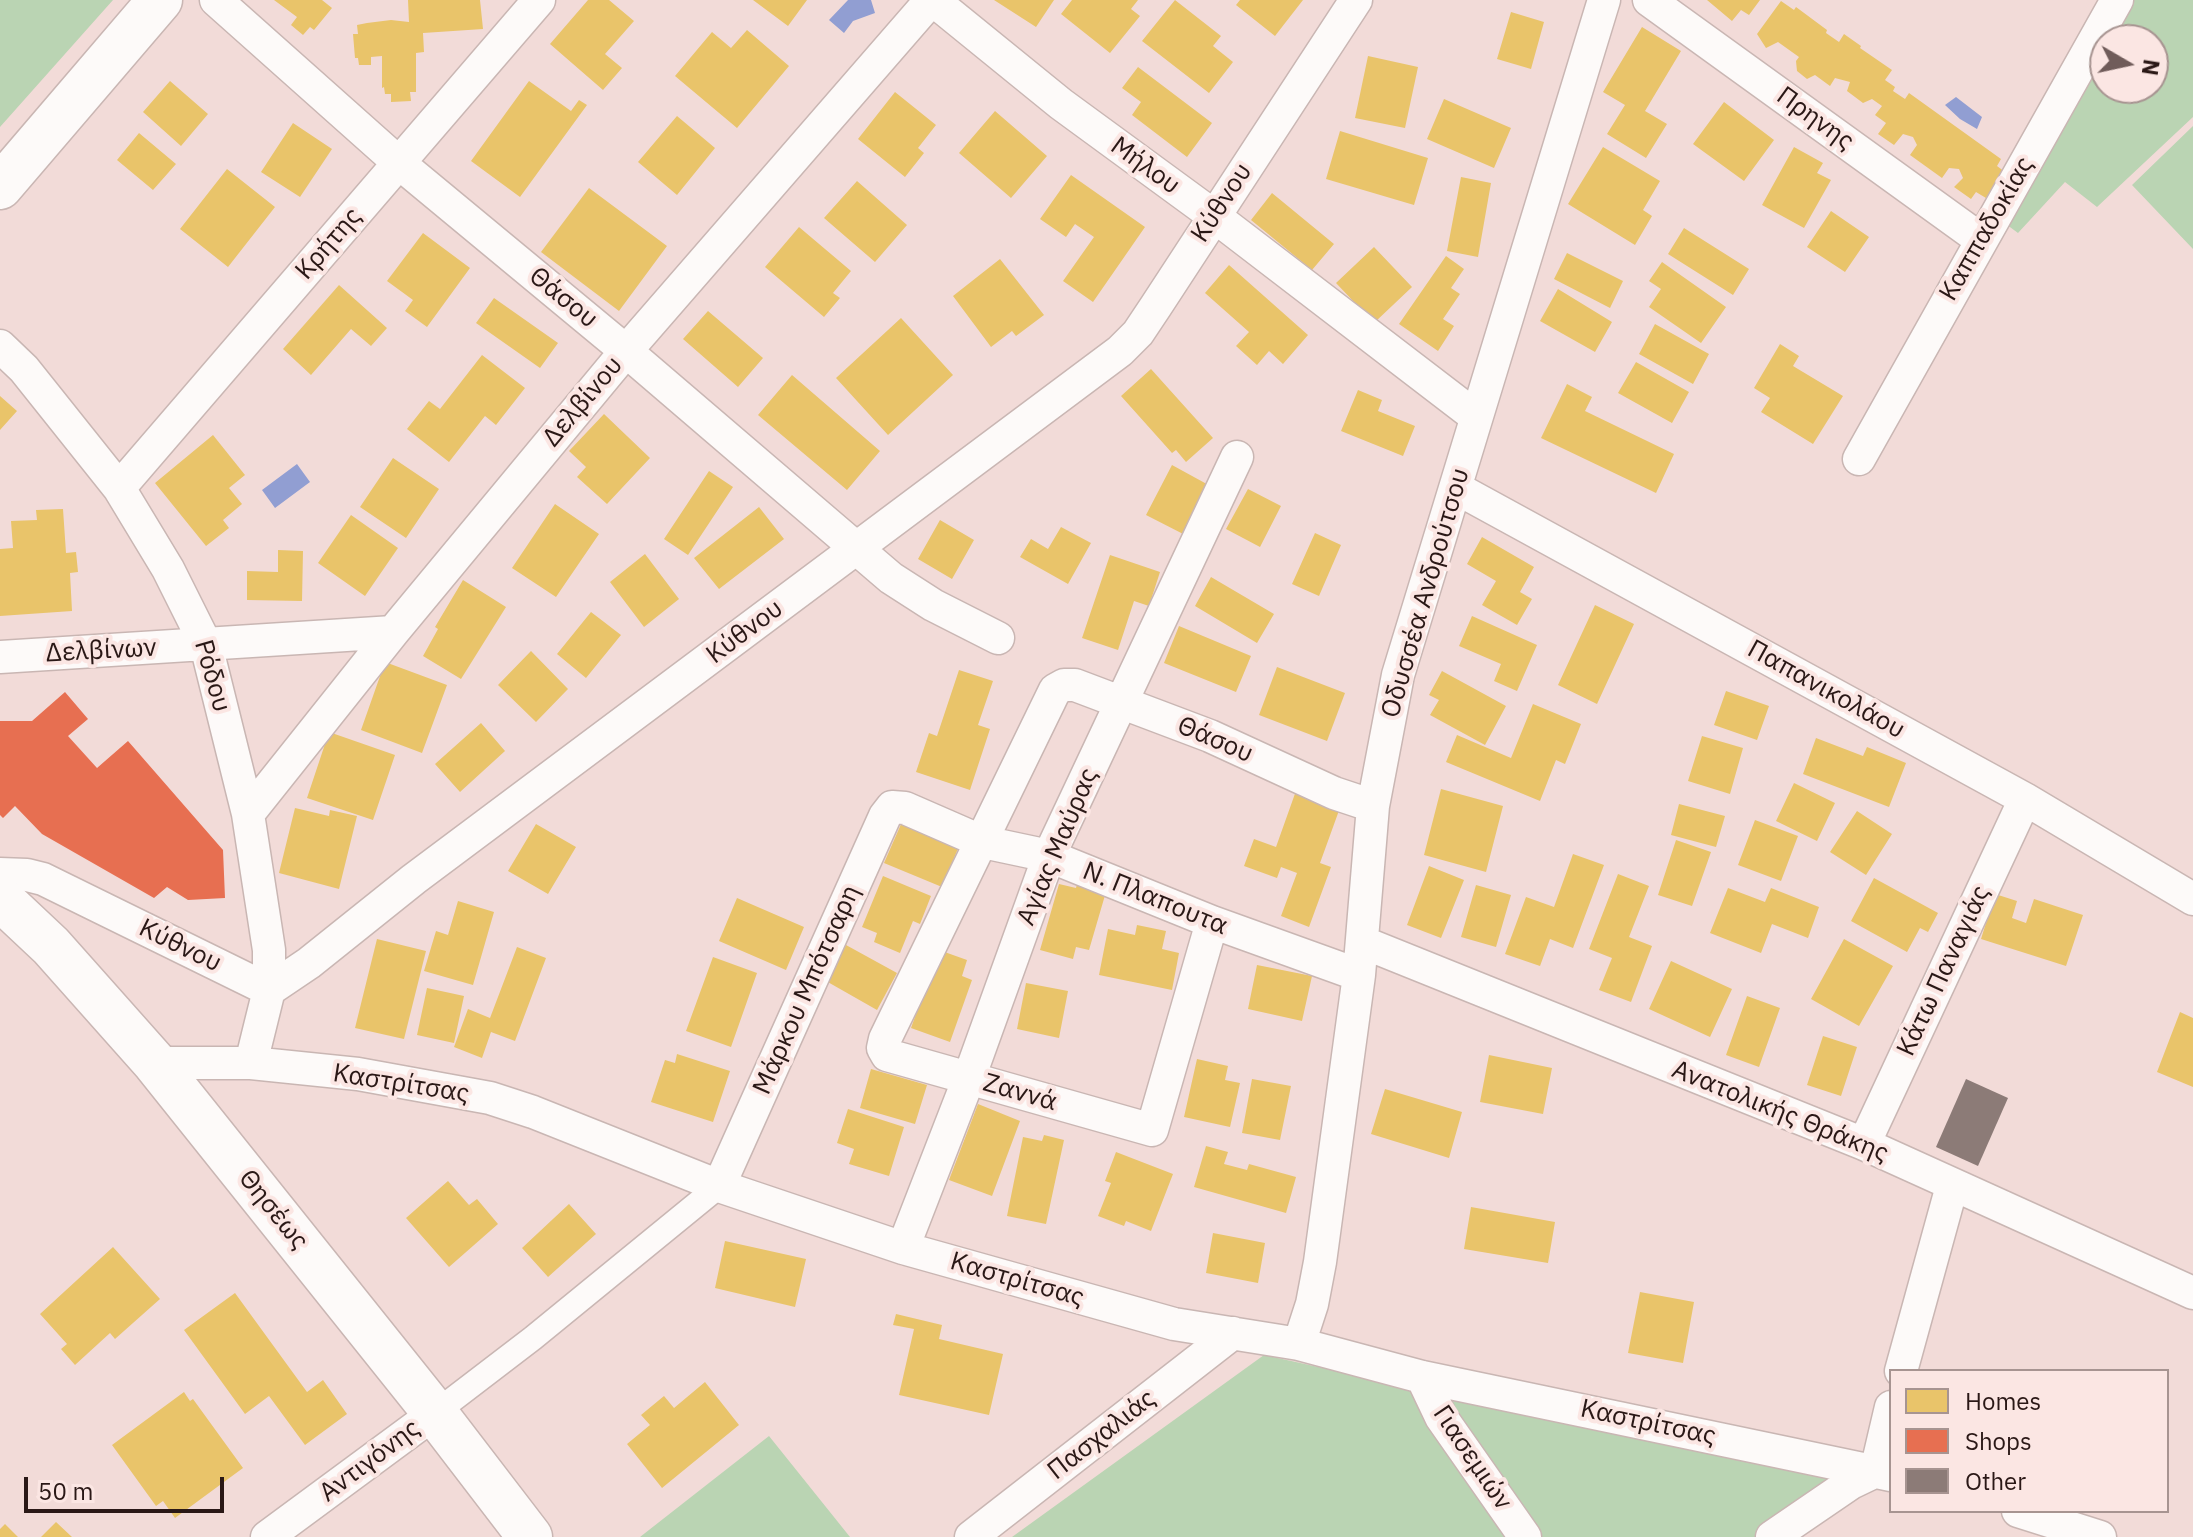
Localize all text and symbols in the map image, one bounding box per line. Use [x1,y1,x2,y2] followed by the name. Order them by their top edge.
[2089,24,2169,104] north arrow
[2136,57,2167,78] text: N
[1770,81,1860,157] street label: Πρηνης
[1104,130,1186,202] street label: Μήλου
[1933,151,2041,307] street label: Καππαδοκίας
[1185,158,1259,248] street label: Κύθνου
[289,202,369,286] street label: Κρήτης
[522,261,604,335] street label: Θάσου
[536,350,630,454] street label: Δελβίνου
[1375,465,1477,721] street label: Οδυσσέα Ανδρούτσου
[701,593,789,671] street label: Κύθνου
[44,633,158,669] street label: Δελβίνων
[1742,634,1910,746] street label: Παπανικολάου
[187,636,237,716] street label: Ρόδου
[1172,710,1258,770] street label: Θάσου
[1011,764,1105,930] street label: Αγίας Μαύρας
[1078,856,1232,942] street label: Ν. Πλαπουτα
[747,881,867,1099] street label: Μάρκου Μπότσαρη
[1891,881,1997,1061] street label: Κάτω Παναγιάς
[134,913,226,979] street label: Κύθνου
[1667,1054,1893,1170] street label: Ανατολικής Θράκης
[331,1058,471,1110] street label: Καστρίτσας
[980,1068,1060,1118] street label: Ζαννά
[231,1164,315,1256] street label: Θησέως
[947,1246,1087,1314] street label: Καστρίτσας
[1889,1369,2169,1513] legend
[1042,1383,1162,1487] street label: Πασχαλιάς
[1965,1385,2041,1417] text: Homes
[1578,1393,1718,1453] street label: Καστρίτσας
[1426,1400,1518,1516] street label: Γιασεμιών
[314,1413,426,1509] street label: Αντιγόνης
[1965,1425,2032,1457] text: Shops
[28,1461,228,1511] scale bar
[1965,1465,2026,1497] text: Other
[38,1475,93,1507] text: 50 m

